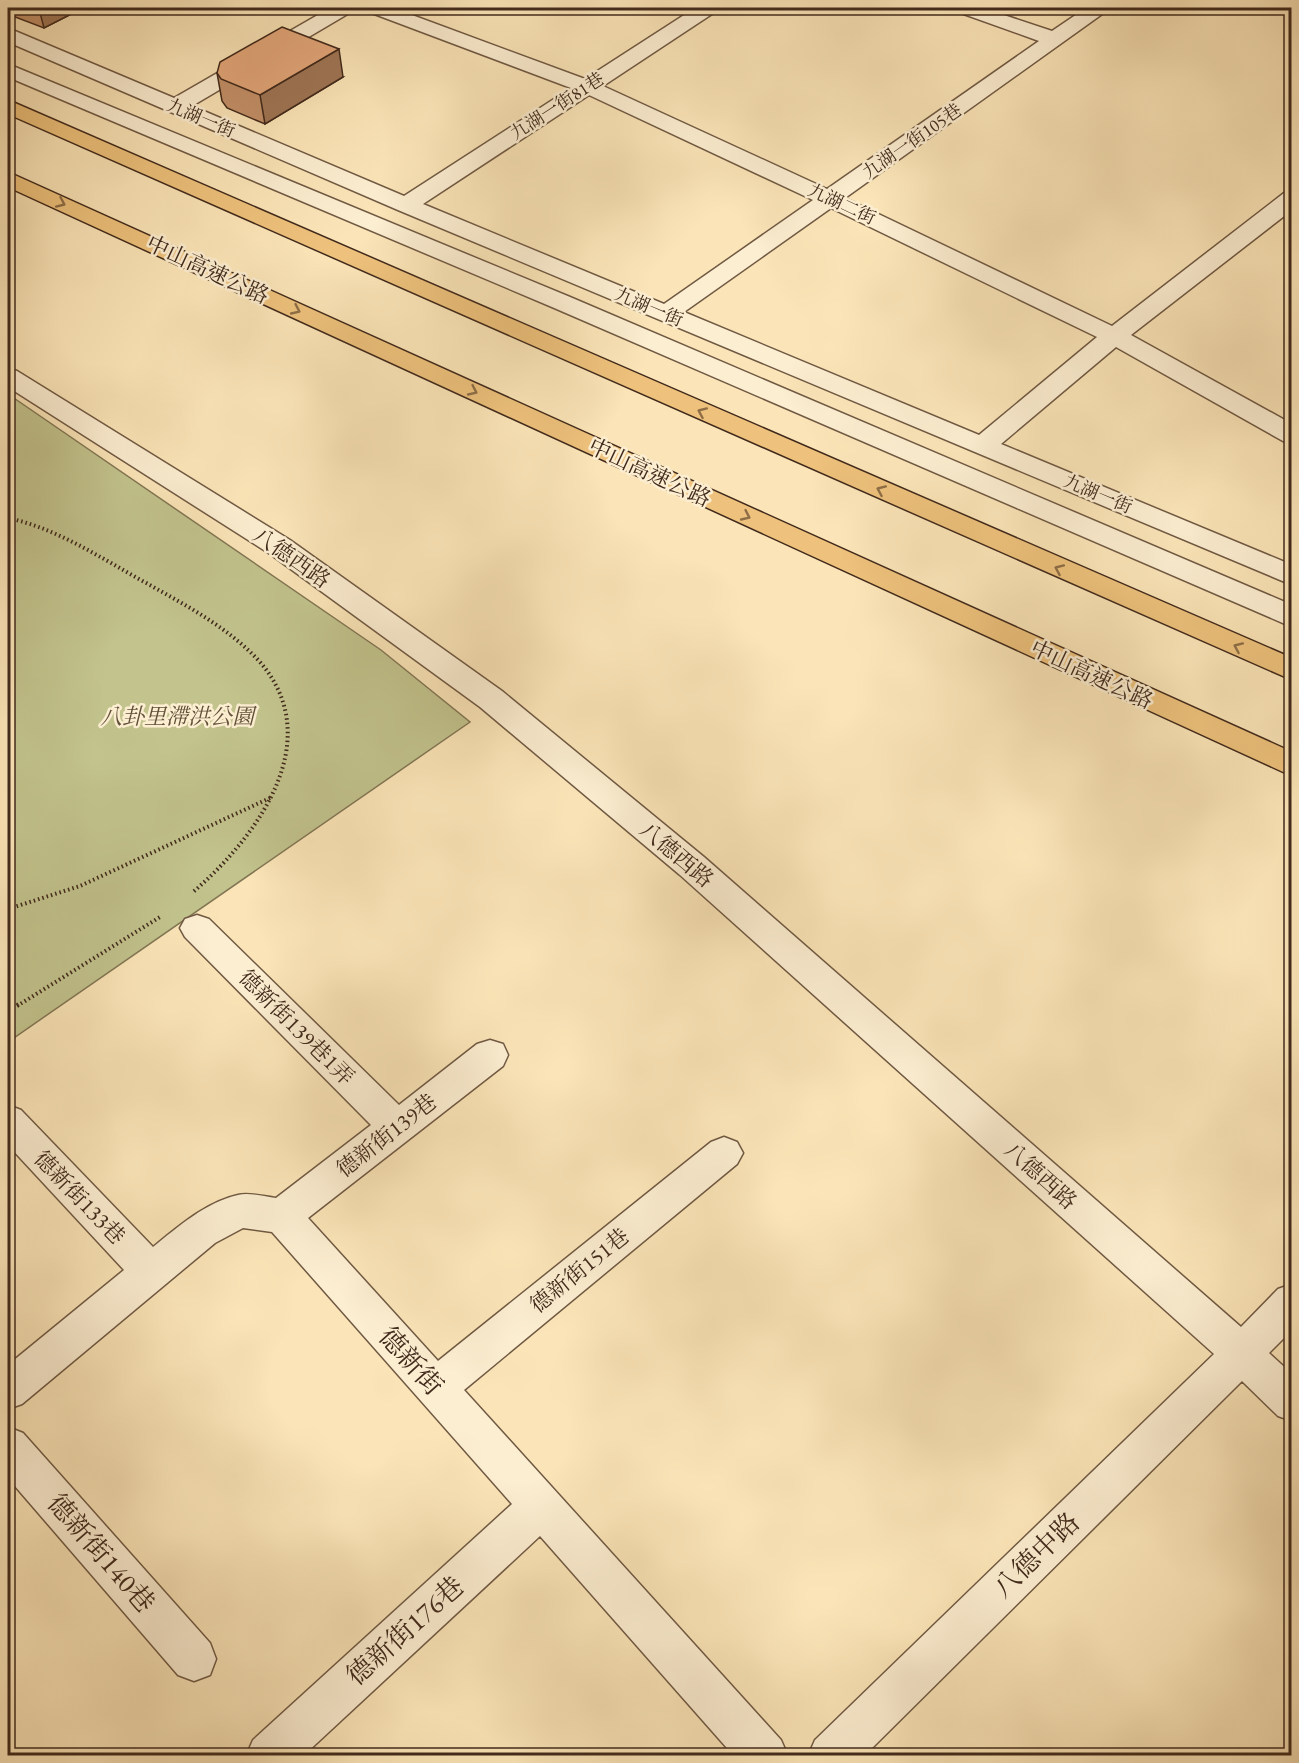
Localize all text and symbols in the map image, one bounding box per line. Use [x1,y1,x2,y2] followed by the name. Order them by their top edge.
[505,67,608,144] street label: 九湖一街81巷
[164,93,239,142] street label: 九湖一街
[858,98,966,183] street label: 九湖一街105巷
[805,178,880,229] street label: 九湖二街
[55,195,66,207] one-way arrow
[142,228,274,310] street label: 中山高速公路
[612,282,687,331] street label: 九湖一街
[289,302,300,314] one-way arrow
[467,383,478,395] one-way arrow
[698,407,709,419] one-way arrow
[584,431,716,513] street label: 中山高速公路
[1061,469,1136,518] street label: 九湖一街
[876,486,887,498] one-way arrow
[739,508,750,520] one-way arrow
[247,520,336,595] street label: 八德西路
[1055,564,1066,576] one-way arrow
[1026,633,1158,715] street label: 中山高速公路
[1233,642,1244,654] one-way arrow
[100,702,257,731] park label: 八卦里滯洪公園
[634,815,720,894] street label: 八德西路
[233,963,361,1091] street label: 德新街139巷1弄
[330,1087,442,1184] street label: 德新街139巷
[998,1135,1083,1216] street label: 八德西路
[28,1144,132,1250] street label: 德新街133巷
[524,1221,635,1319] street label: 德新街151巷
[371,1319,451,1402] street label: 德新街
[40,1486,163,1620] street label: 德新街140巷
[985,1505,1087,1605] street label: 八德中路
[338,1568,471,1693] street label: 德新街176巷

